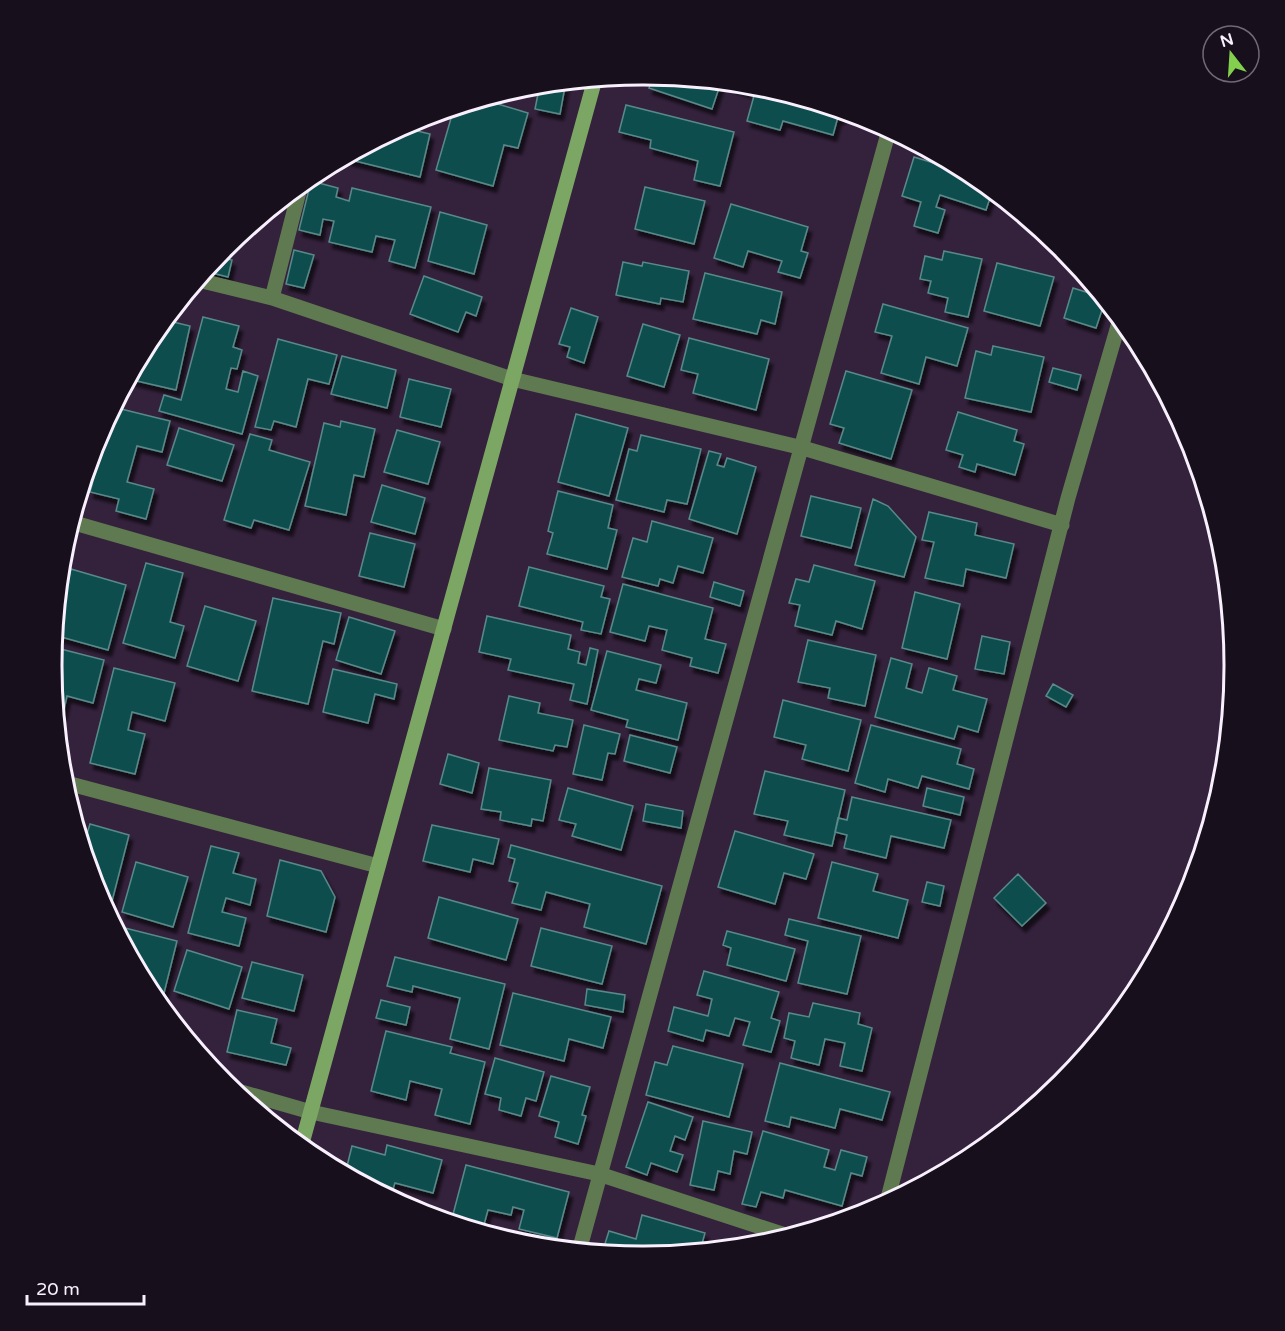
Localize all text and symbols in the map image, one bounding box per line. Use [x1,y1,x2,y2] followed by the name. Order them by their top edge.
[1201,24,1261,84] north arrow
[1218,29,1236,52] text: N
[27,1268,144,1306] scale bar
[36,1278,80,1300] text: 20 m

